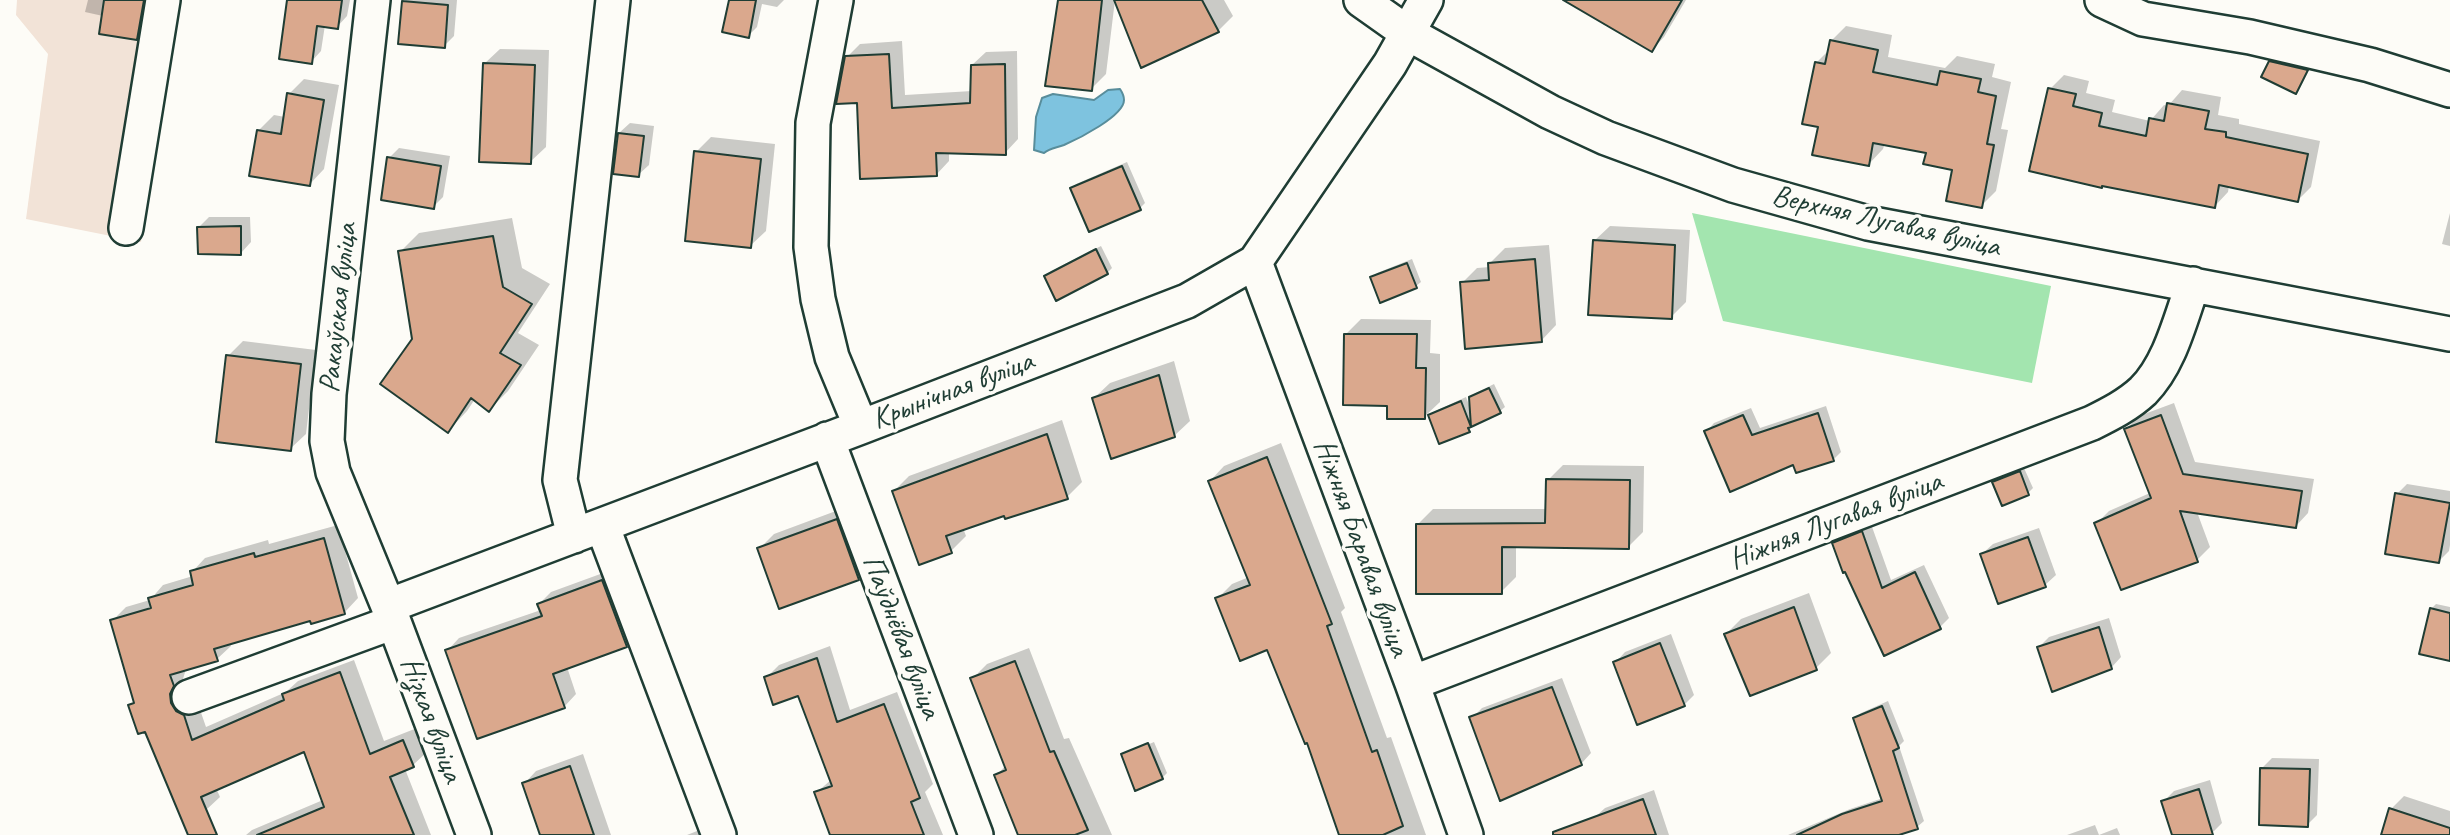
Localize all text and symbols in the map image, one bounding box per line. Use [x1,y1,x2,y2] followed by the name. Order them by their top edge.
[1768,178,2004,266] street label: Верхняя Лугавая вуліца
[312,222,366,394] street label: Ракаўская вуліца
[867,344,1039,438] street label: Крынічная вуліца
[1305,435,1417,661] street label: Ніжняя Баравая вуліца
[1724,464,1948,578] street label: Ніжняя Лугавая вуліца
[853,550,949,724] street label: Паўднёвая вуліца
[392,652,470,788] street label: Нізкая вуліца

